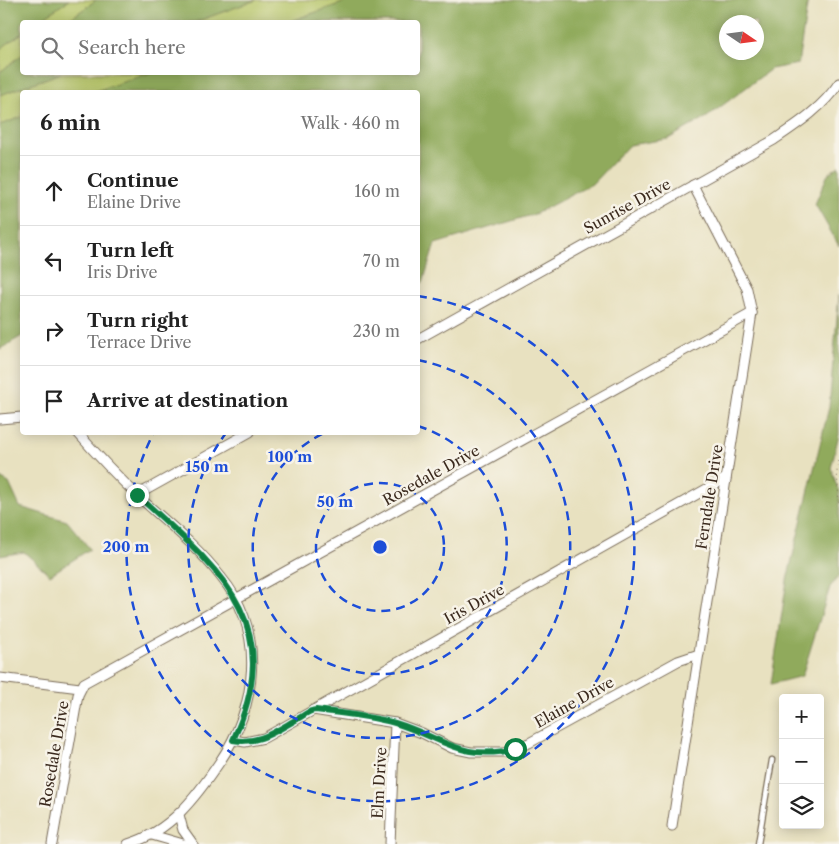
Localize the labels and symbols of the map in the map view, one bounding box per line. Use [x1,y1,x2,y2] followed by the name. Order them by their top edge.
[719,15,764,60] north arrow
[580,174,674,238] street label: Sunrise Drive
[379,441,483,509] street label: Rosedale Drive
[691,443,727,551] street label: Ferndale Drive
[268,447,312,466] text: 100 m
[185,457,229,476] text: 150 m
[126,484,149,507] route end
[317,492,353,511] text: 50 m
[103,537,149,556] text: 200 m
[371,538,389,556] centre of rings
[441,580,507,628] street label: Iris Drive
[531,672,617,732] street label: Elaine Drive
[35,699,73,809] street label: Rosedale Drive
[504,738,527,761] route start
[368,747,390,819] street label: Elm Drive

